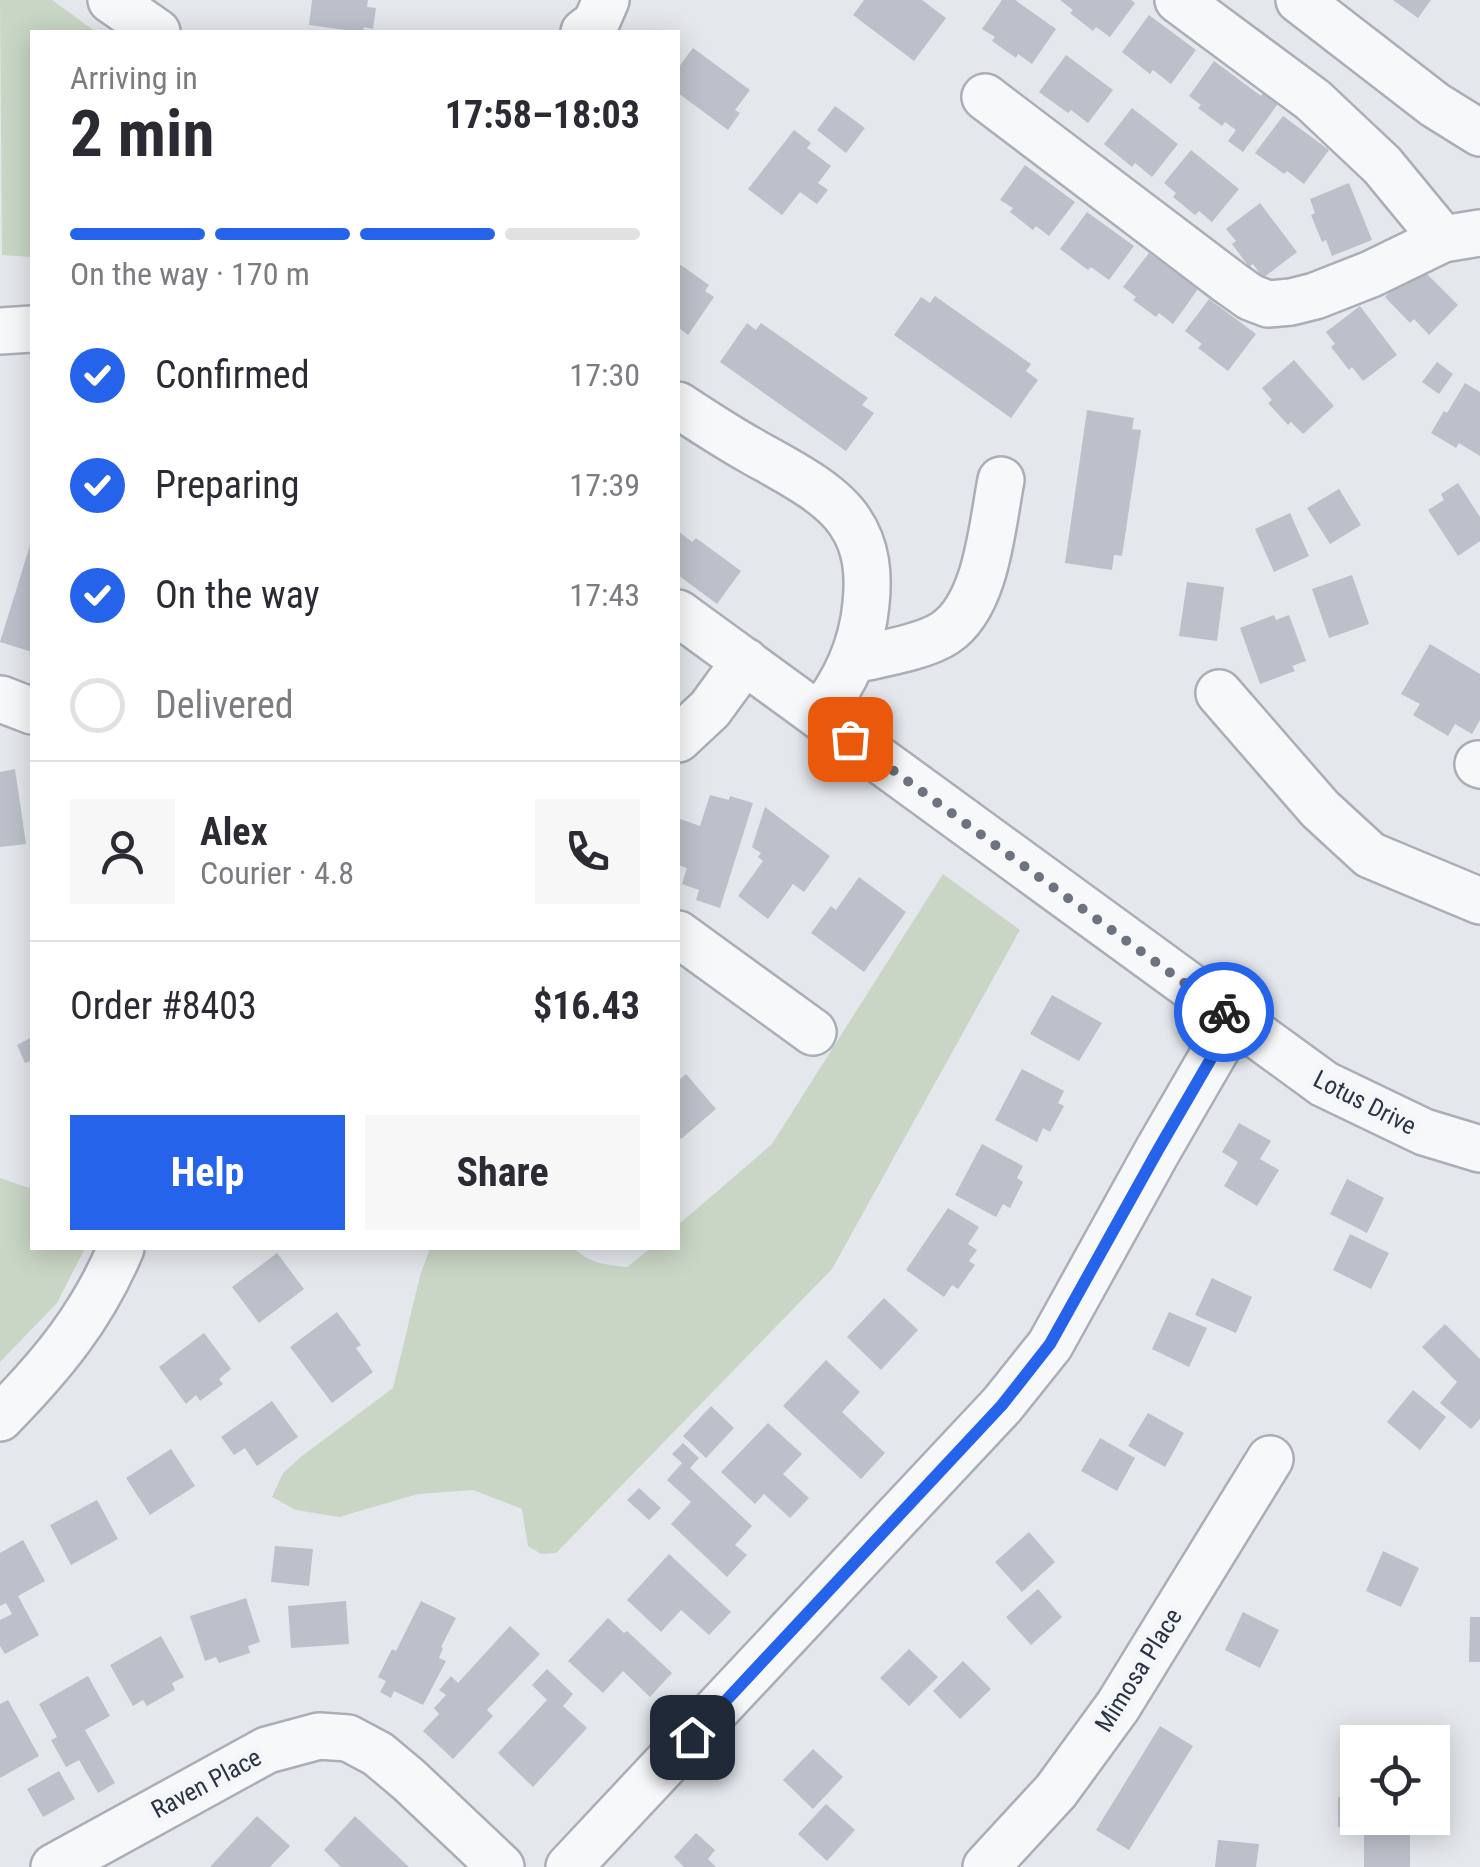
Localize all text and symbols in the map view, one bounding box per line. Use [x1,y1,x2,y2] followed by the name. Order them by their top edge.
[70,59,198,97] text: Arriving in
[445,93,640,137] text: 17:58–18:03
[70,96,214,172] text: 2 min
[70,255,310,293] text: On the way · 170 m
[70,348,125,403] icon: check
[155,353,310,397] text: Confirmed
[569,356,640,394] text: 17:30
[70,458,125,513] icon: check
[155,463,300,507] text: Preparing
[569,466,640,504] text: 17:39
[70,568,125,623] icon: check
[155,573,320,617] text: On the way
[569,576,640,614] text: 17:43
[155,683,294,727] text: Delivered
[808,697,893,782] pin
[823,712,878,767] icon: bag
[70,799,175,904] button: person
[535,799,640,904] button: phone
[200,810,268,854] text: Alex
[200,854,354,892] text: Courier · 4.8
[1174,962,1274,1062] courier
[70,984,257,1028] text: Order #8403
[533,984,640,1028] text: $16.43
[1197,985,1252,1040] icon: bike
[1309,1064,1421,1141] street label: Lotus Drive
[70,1115,345,1230] button: Help
[365,1115,640,1230] button: Share
[1089,1603,1188,1737] street label: Mimosa Place
[650,1695,735,1780] pin
[665,1710,720,1765] icon: home
[1340,1725,1450,1835] map controls
[1340,1725,1450,1835] button: locate
[146,1742,266,1824] street label: Raven Place

